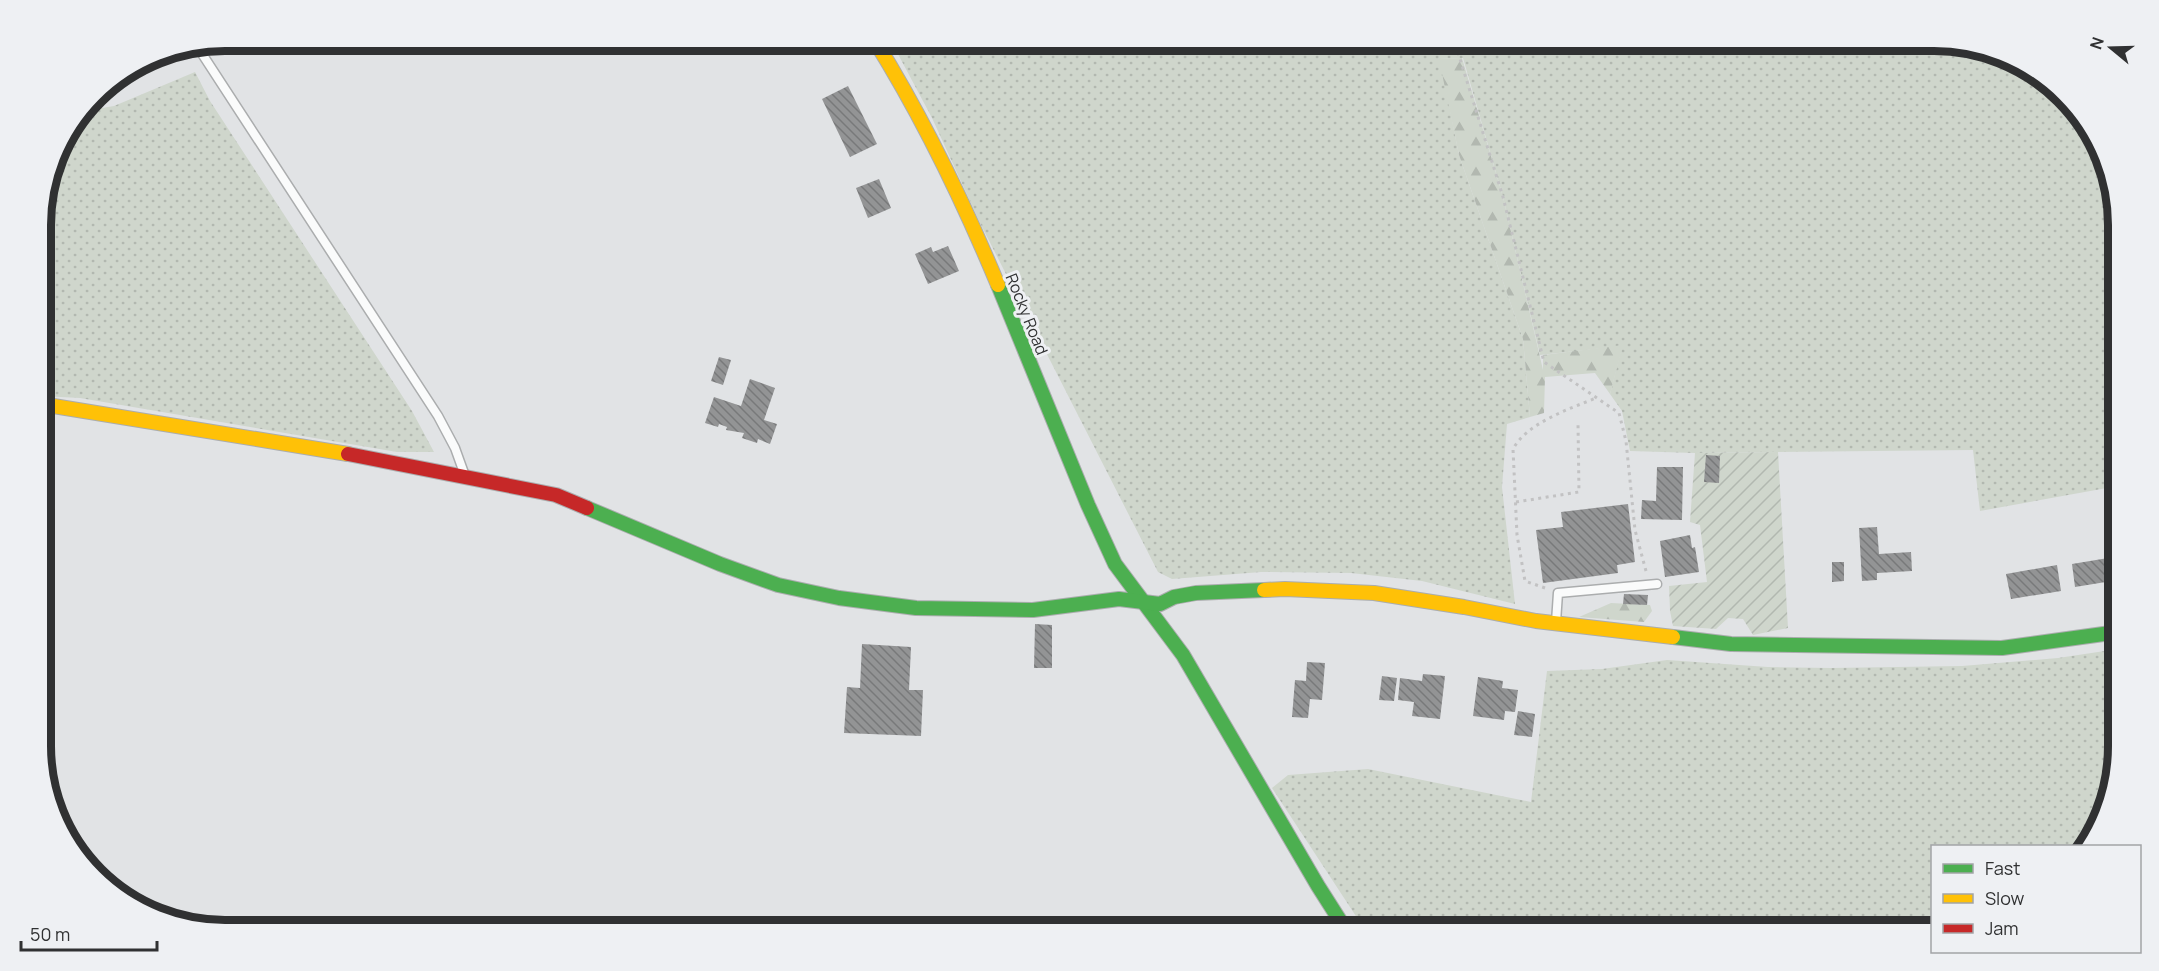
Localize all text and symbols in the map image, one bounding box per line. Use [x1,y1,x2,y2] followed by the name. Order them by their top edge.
[2081,18,2141,78] north arrow
[2085,34,2109,52] text: N
[1001,270,1053,358] street label: Rocky Road
[1931,845,2141,953] legend
[1985,856,2020,880] text: Fast
[1985,886,2025,910] text: Slow
[21,914,158,952] scale bar
[1985,916,2019,940] text: Jam
[30,922,70,946] text: 50 m

